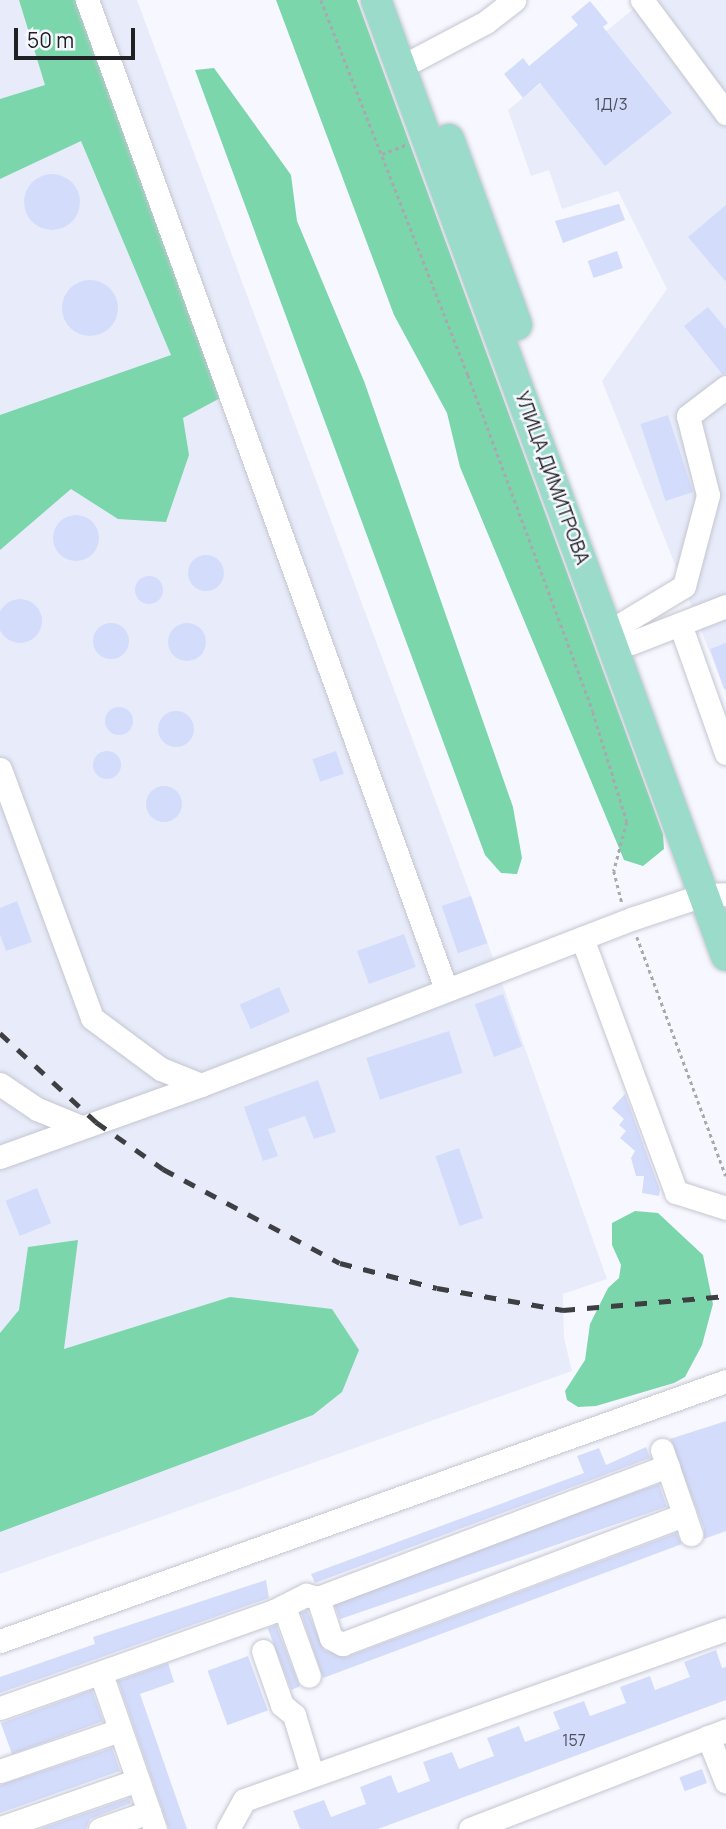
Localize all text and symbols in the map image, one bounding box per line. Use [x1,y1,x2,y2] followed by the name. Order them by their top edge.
[18,14,138,58] scale bar
[27,26,74,54] text: 50 m
[594,94,628,114] house number: 1Д/3
[510,388,594,568] street label: УЛИЦА ДИМИТРОВА
[562,1730,586,1750] house number: 157

